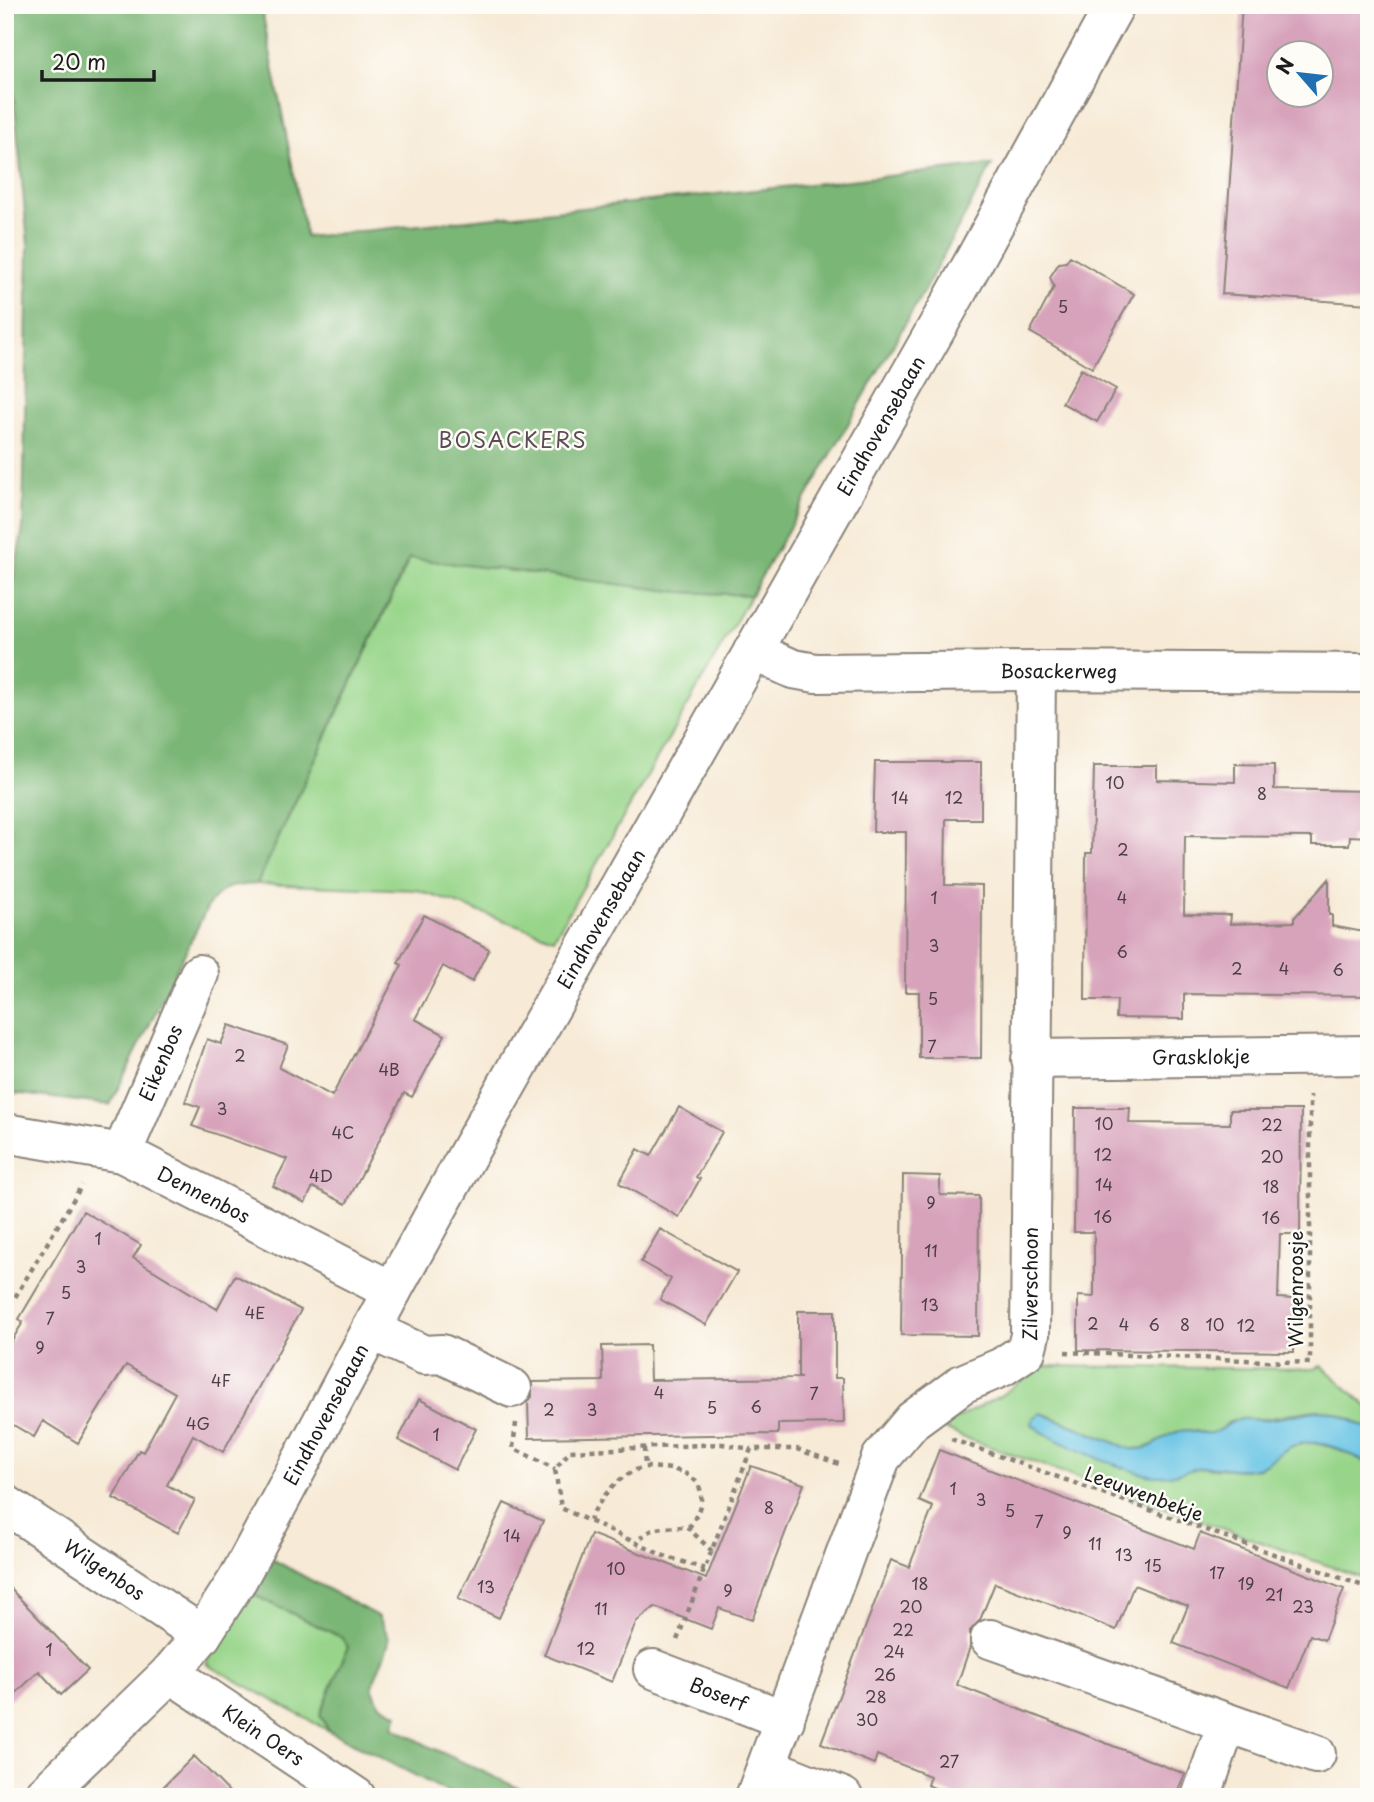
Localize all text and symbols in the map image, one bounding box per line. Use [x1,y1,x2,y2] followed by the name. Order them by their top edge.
[42,38,154,82] scale bar
[1266,38,1336,108] north arrow
[52,45,106,77] text: 20 m
[1268,52,1300,79] text: N
[1058,294,1068,318] house number: 5
[829,350,931,500] street label: Eindhovensebaan
[439,423,587,455] district label: BOSACKERS
[1000,656,1118,684] street label: Bosackerweg
[1106,770,1124,794] house number: 10
[1257,781,1267,805] house number: 8
[891,785,909,809] house number: 14
[945,785,963,809] house number: 12
[1117,837,1129,861] house number: 2
[549,843,651,994] street label: Eindhovensebaan
[930,885,938,909] house number: 1
[1117,885,1127,909] house number: 4
[929,933,939,957] house number: 3
[1116,939,1128,963] house number: 6
[1231,956,1243,980] house number: 2
[1279,956,1289,980] house number: 4
[1332,957,1344,981] house number: 6
[928,986,938,1010] house number: 5
[131,1020,189,1105] street label: Eikenbos
[927,1034,937,1058] house number: 7
[1152,1041,1250,1071] street label: Grasklokje
[234,1043,246,1067] house number: 2
[378,1057,400,1081] house number: 4B
[217,1096,227,1120] house number: 3
[1095,1111,1113,1135] house number: 10
[1261,1112,1283,1136] house number: 22
[332,1120,354,1144] house number: 4C
[1094,1142,1112,1166] house number: 12
[1261,1144,1283,1168] house number: 20
[152,1158,255,1229] street label: Dennenbos
[309,1163,333,1187] house number: 4D
[1095,1172,1113,1196] house number: 14
[1262,1174,1280,1198] house number: 18
[926,1190,936,1214] house number: 9
[1094,1204,1112,1228] house number: 16
[1262,1205,1280,1229] house number: 16
[94,1226,102,1250] house number: 1
[1015,1227,1044,1341] street label: Zilverschoon
[1281,1231,1309,1347] street label: Wilgenroosje
[924,1238,938,1262] house number: 11
[76,1254,86,1278] house number: 3
[61,1280,71,1304] house number: 5
[921,1292,939,1316] house number: 13
[245,1300,265,1324] house number: 4E
[45,1306,55,1330] house number: 7
[1087,1311,1099,1335] house number: 2
[1119,1312,1129,1336] house number: 4
[1148,1312,1160,1336] house number: 6
[1180,1312,1190,1336] house number: 8
[1206,1312,1224,1336] house number: 10
[1237,1313,1255,1337] house number: 12
[35,1335,45,1359] house number: 9
[276,1338,374,1490] street label: Eindhovensebaan
[211,1368,231,1392] house number: 4F
[654,1380,664,1404] house number: 4
[809,1381,819,1405] house number: 7
[750,1394,762,1418] house number: 6
[707,1395,717,1419] house number: 5
[543,1397,555,1421] house number: 2
[587,1397,597,1421] house number: 3
[186,1411,210,1435] house number: 4G
[432,1422,440,1446] house number: 1
[1081,1459,1208,1528] street label: Leeuwenbekje
[949,1476,957,1500] house number: 1
[976,1487,986,1511] house number: 3
[764,1495,774,1519] house number: 8
[1005,1498,1015,1522] house number: 5
[1034,1509,1044,1533] house number: 7
[1062,1520,1072,1544] house number: 9
[503,1523,521,1547] house number: 14
[1088,1531,1102,1555] house number: 11
[58,1532,151,1606] street label: Wilgenbos
[1115,1542,1133,1566] house number: 13
[1144,1553,1162,1577] house number: 15
[607,1556,625,1580] house number: 10
[1209,1560,1225,1584] house number: 17
[911,1571,929,1595] house number: 18
[1238,1571,1254,1595] house number: 19
[477,1574,495,1598] house number: 13
[723,1578,733,1602] house number: 9
[1265,1582,1283,1606] house number: 21
[900,1594,922,1618] house number: 20
[1292,1594,1314,1618] house number: 23
[594,1596,608,1620] house number: 11
[892,1617,914,1641] house number: 22
[577,1636,595,1660] house number: 12
[45,1637,53,1661] house number: 1
[883,1639,905,1663] house number: 24
[874,1662,896,1686] house number: 26
[686,1670,753,1718] street label: Boserf
[865,1684,887,1708] house number: 28
[217,1697,310,1772] street label: Klein Oers
[856,1707,878,1731] house number: 30
[939,1749,959,1773] house number: 27

